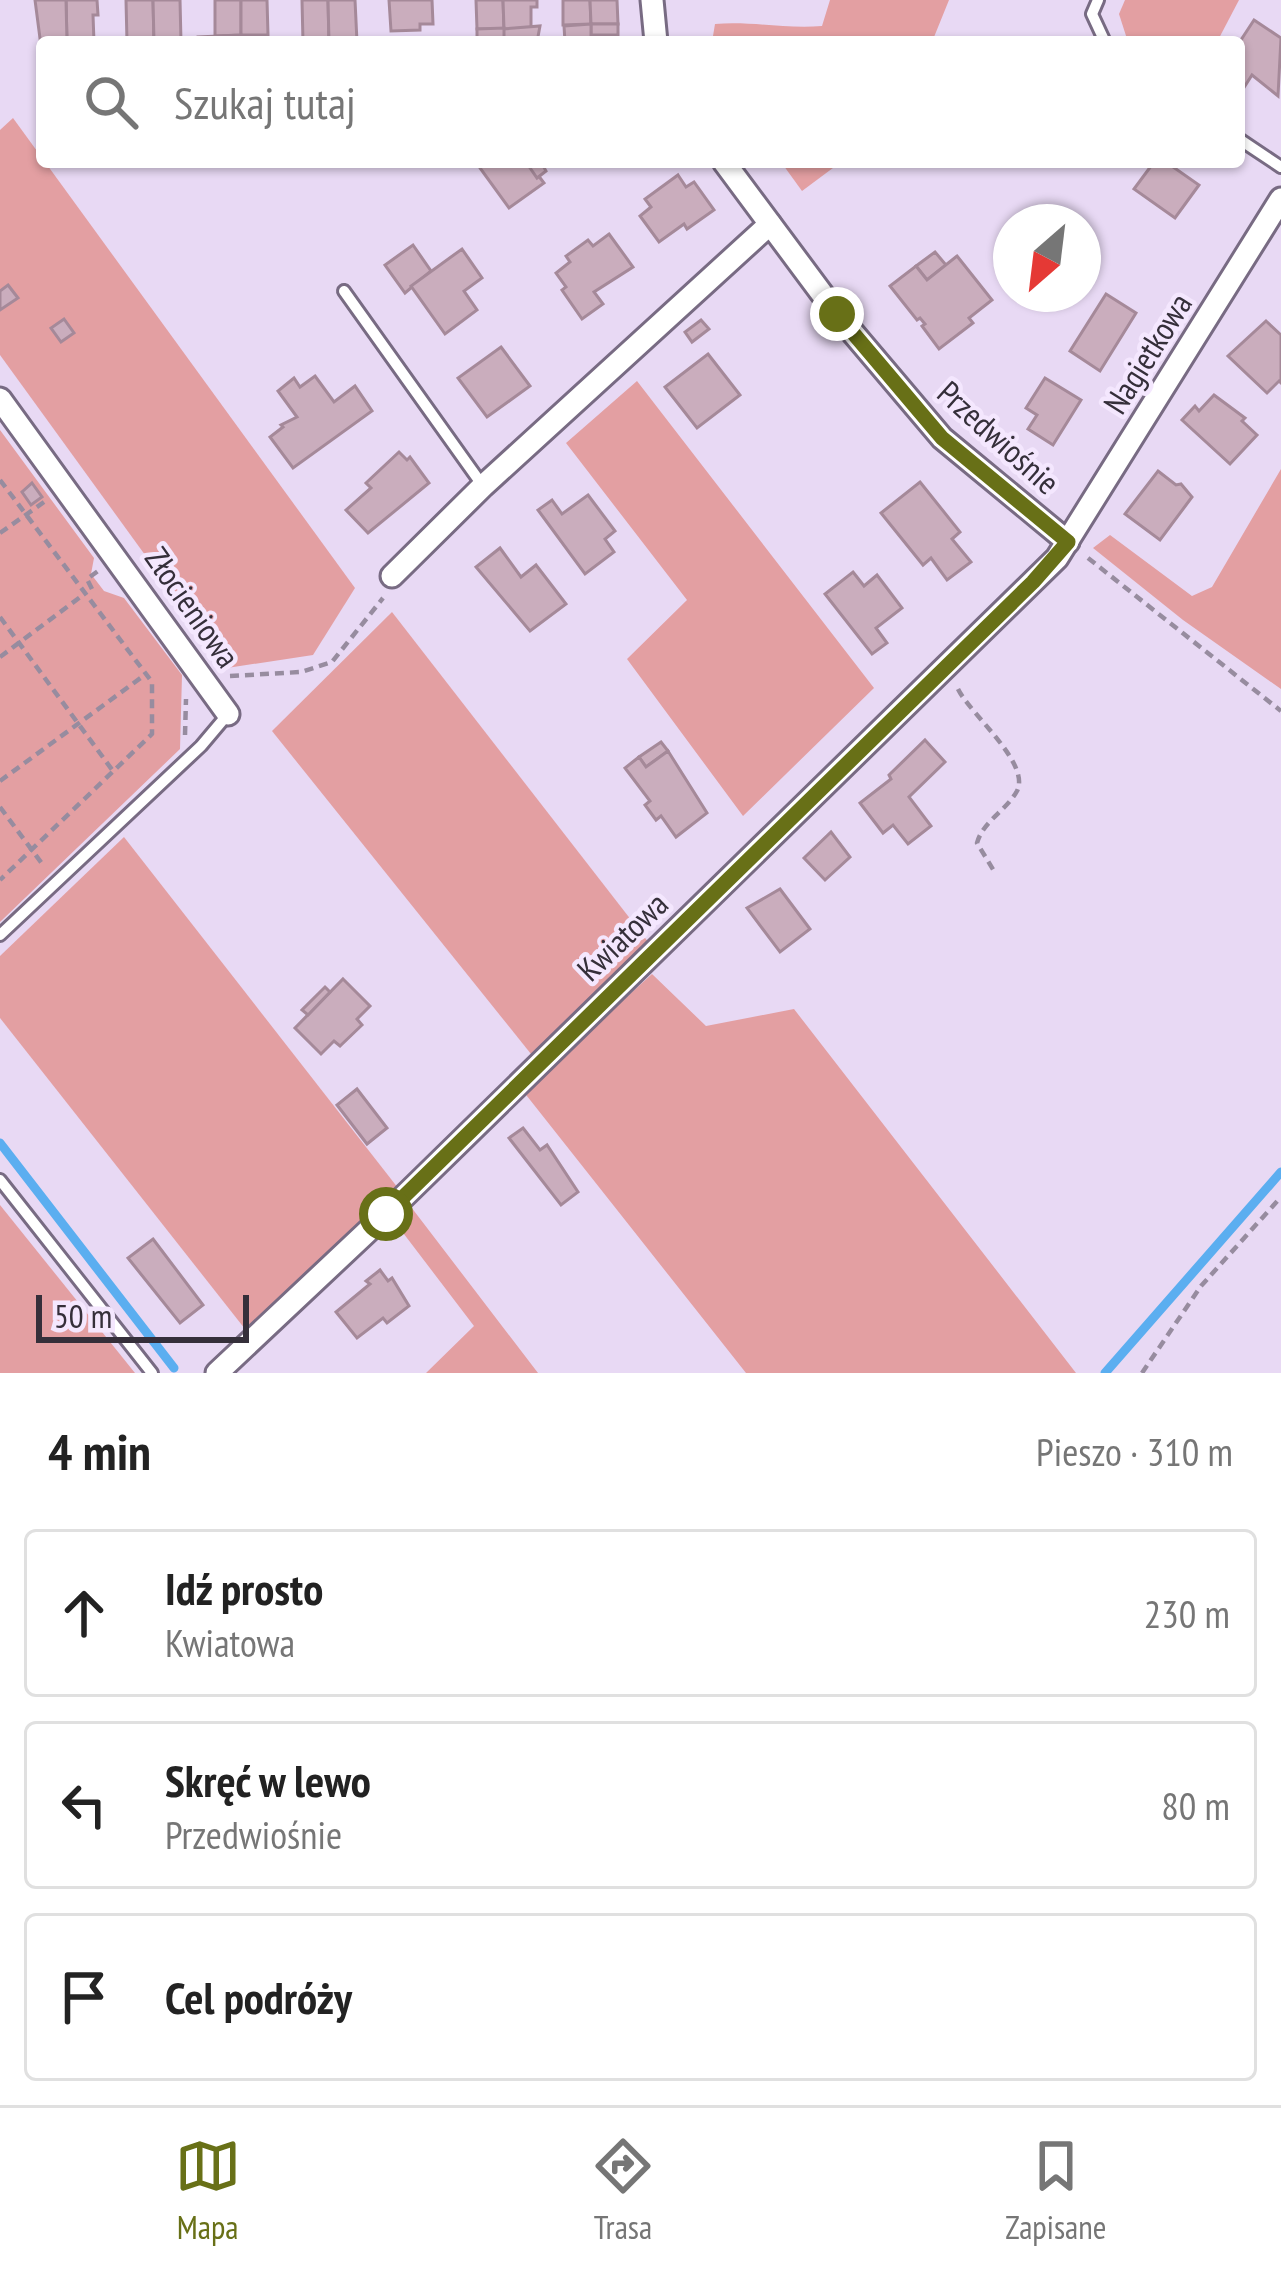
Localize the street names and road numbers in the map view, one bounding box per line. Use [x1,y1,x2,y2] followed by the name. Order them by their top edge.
[1093,285,1201,421] street label: Nagietkowa
[929,371,1069,503] street label: Przedwiośnie
[136,538,250,676] street label: Złocieniowa
[567,882,677,990] street label: Kwiatowa

